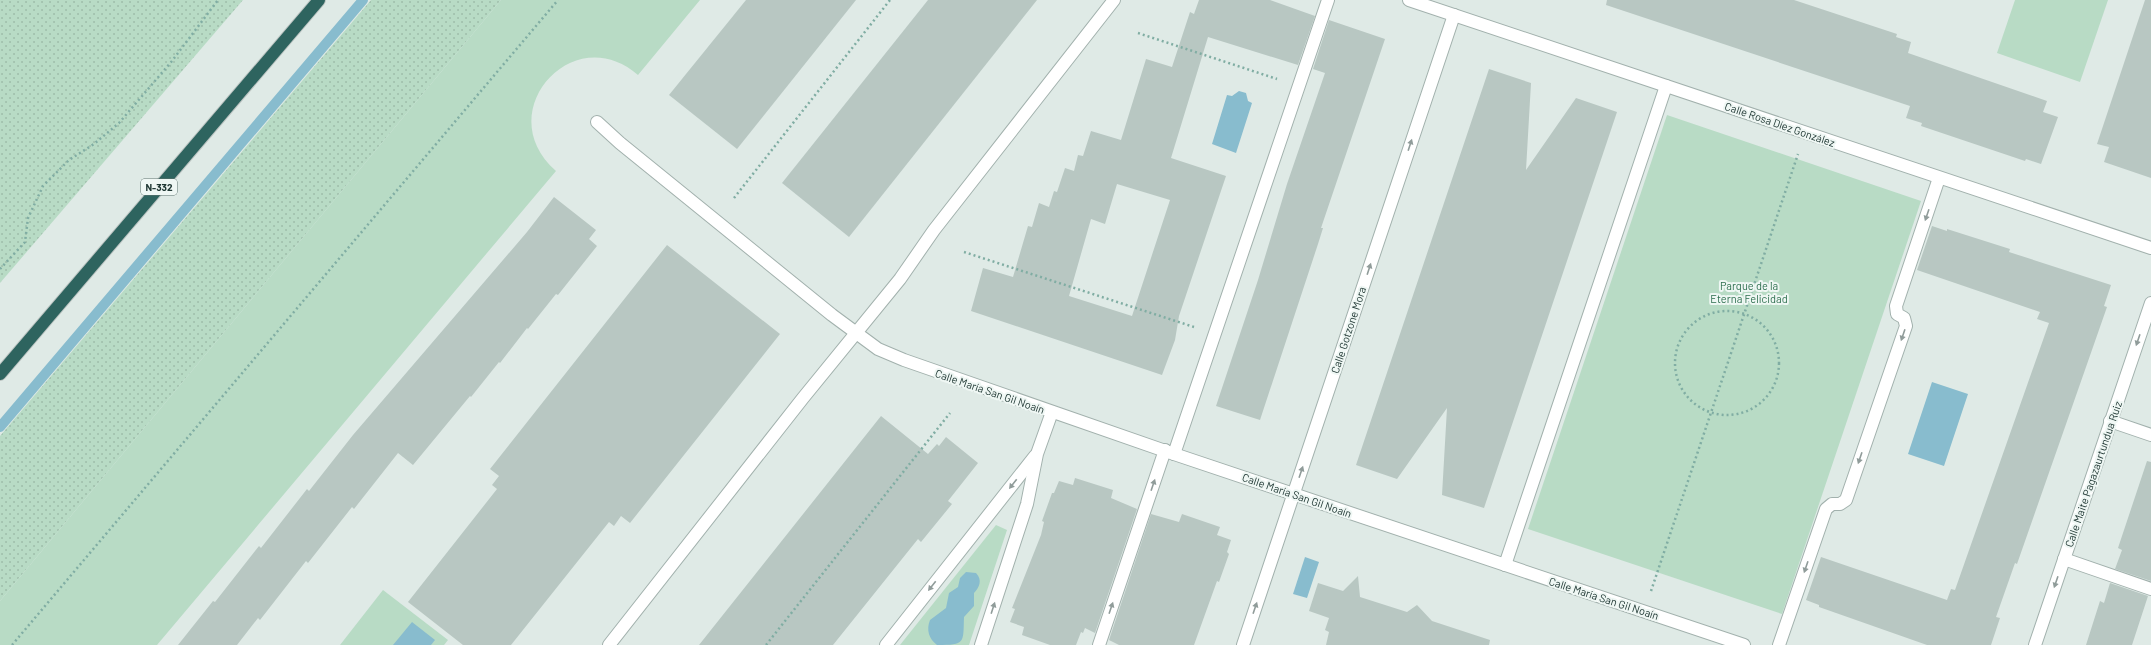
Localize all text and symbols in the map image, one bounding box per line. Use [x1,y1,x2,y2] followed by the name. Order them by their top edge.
[1723,99,1837,149] street label: Calle Rosa Díez González
[1407,139,1413,151] one-way arrow
[141,179,177,195] road number: N-332
[1924,210,1930,222] one-way arrow
[1366,262,1372,274] one-way arrow
[1710,279,1788,305] park label: Parque de la Eterna Felicidad
[1328,285,1368,375] street label: Calle Gotzone Mora
[1900,329,1906,341] one-way arrow
[2135,334,2141,346] one-way arrow
[934,366,1046,416] street label: Calle María San Gil Noaín
[2062,399,2124,549] street label: Calle Maite Pagazaurtundua Ruiz
[1857,452,1863,464] one-way arrow
[1298,465,1304,477] one-way arrow
[1241,470,1353,520] street label: Calle María San Gil Noaín
[1150,478,1156,490] one-way arrow
[1009,479,1017,490] one-way arrow
[1803,562,1809,574] one-way arrow
[1547,574,1661,622] street label: Calle María San Gil Noaín
[2053,577,2059,589] one-way arrow
[928,581,937,592] one-way arrow
[990,602,996,614] one-way arrow
[1109,602,1115,614] one-way arrow
[1252,602,1258,614] one-way arrow

